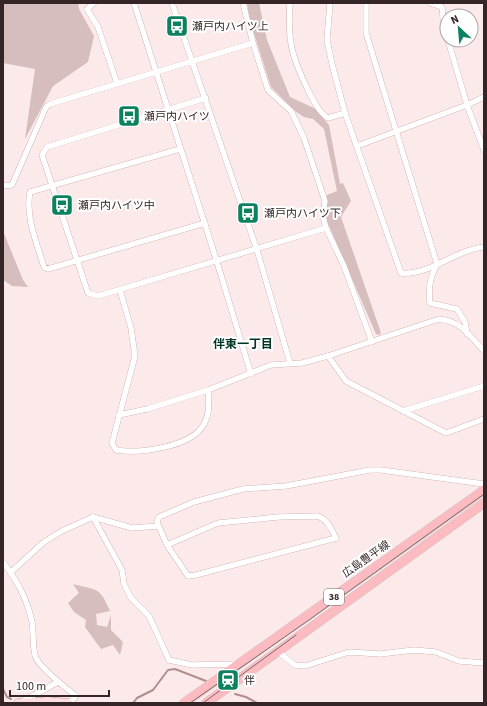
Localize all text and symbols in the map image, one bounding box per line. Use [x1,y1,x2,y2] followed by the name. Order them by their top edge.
[439,8,479,48] north arrow
[448,11,461,28] text: N
[164,13,190,39] bus stop icon: 瀬戸内ハイツ上
[192,19,269,34] place label: 瀬戸内ハイツ上
[116,103,142,129] bus stop icon: 瀬戸内ハイツ
[144,109,210,124] place label: 瀬戸内ハイツ
[49,192,75,218] bus stop icon: 瀬戸内ハイツ中
[78,198,155,213] place label: 瀬戸内ハイツ中
[235,200,261,226] bus stop icon: 瀬戸内ハイツ下
[264,206,341,221] place label: 瀬戸内ハイツ下
[213,336,273,353] district label: 伴東一丁目
[339,537,393,581] street label: 広島豊平線
[324,589,344,605] road number: 38
[215,667,241,693] station icon: 伴
[10,672,109,698] scale bar
[244,673,255,688] place label: 伴
[16,678,46,695] text: 100 m

